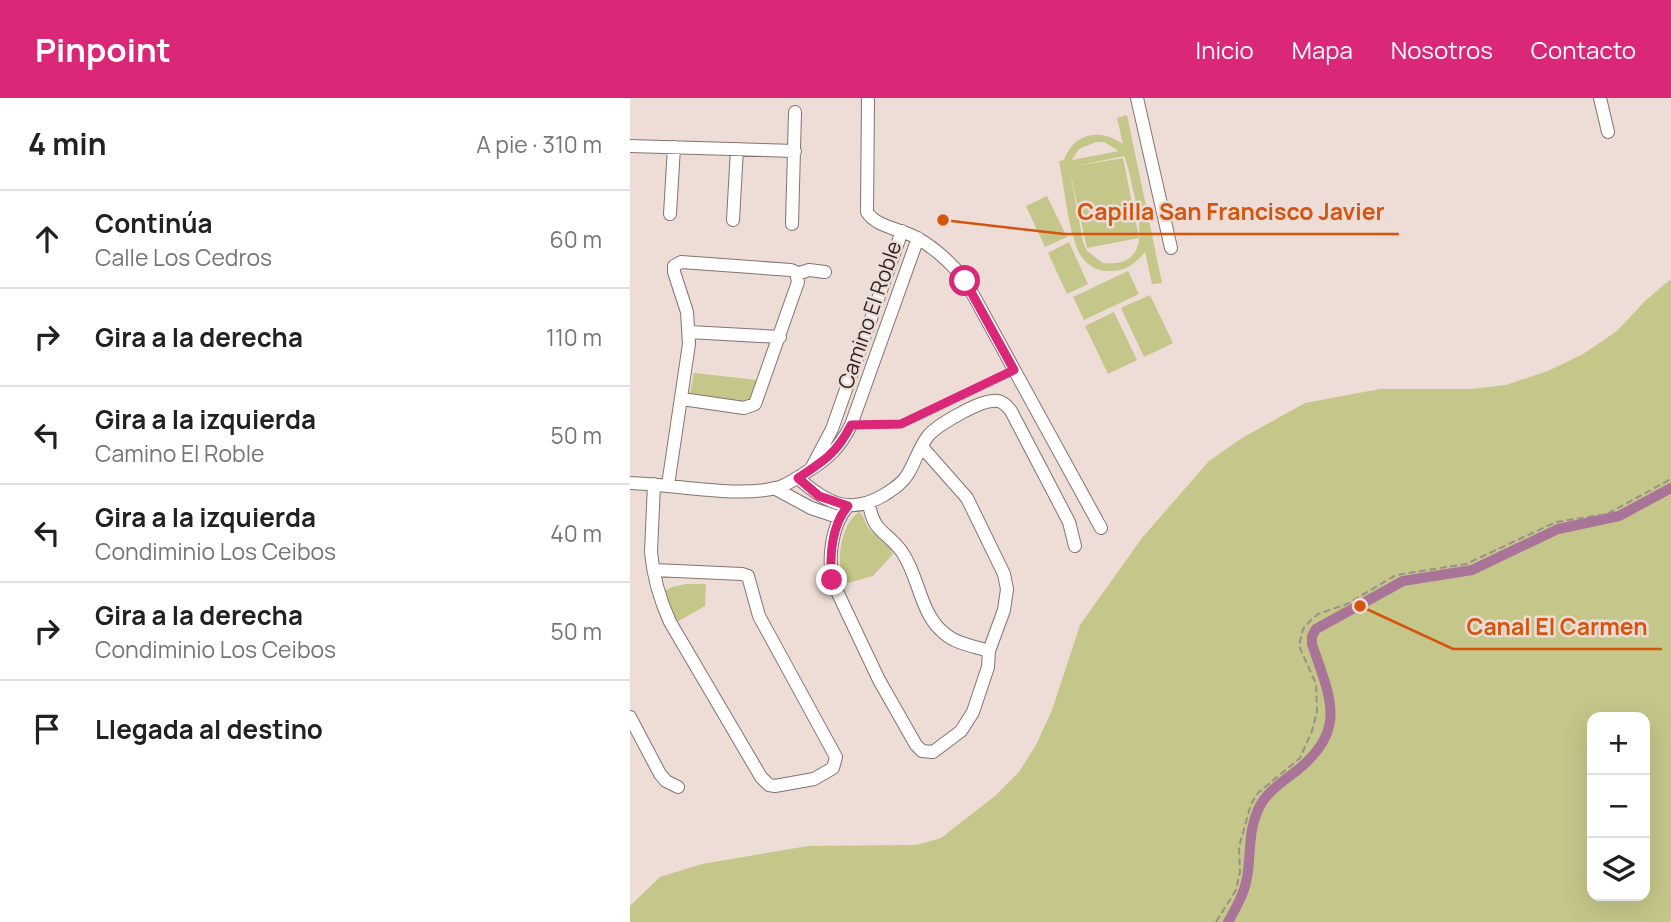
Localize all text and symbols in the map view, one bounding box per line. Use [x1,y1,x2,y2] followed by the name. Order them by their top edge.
[35,27,171,72] text: Pinpoint
[1196,33,1254,66] text: Inicio
[1292,33,1353,66] text: Mapa
[1391,33,1493,66] text: Nosotros
[1531,33,1636,66] text: Contacto
[28,123,106,164] text: 4 min
[476,128,602,160] text: A pie · 310 m
[1064,190,1399,234] callout: Capilla San Francisco Javier
[1077,195,1385,227] text: Capilla San Francisco Javier
[95,205,213,241] text: Continúa
[28,220,66,258] icon: ahead
[550,223,602,255] text: 60 m
[831,237,907,392] street label: Camino El Roble
[95,241,272,273] text: Calle Los Cedros
[949,265,980,296] route start
[28,318,66,356] icon: right
[95,319,303,355] text: Gira a la derecha
[546,321,602,353] text: 110 m
[95,401,316,437] text: Gira a la izquierda
[28,416,66,454] icon: left
[551,419,602,451] text: 50 m
[95,437,265,469] text: Camino El Roble
[95,499,316,535] text: Gira a la izquierda
[28,514,66,552] icon: left
[550,517,602,549] text: 40 m
[95,535,336,567] text: Condiminio Los Ceibos
[816,564,847,595] route end
[95,597,303,633] text: Gira a la derecha
[1453,605,1662,649] callout: Canal El Carmen
[1466,610,1648,642] text: Canal El Carmen
[28,612,66,650] icon: right
[551,615,602,647] text: 50 m
[95,633,336,665] text: Condiminio Los Ceibos
[28,710,66,748] icon: arrive
[95,711,323,747] text: Llegada al destino
[1587,712,1650,901] map controls
[1587,712,1650,775] button: +
[1587,775,1650,838] button: −
[1587,838,1650,901] button: layers

